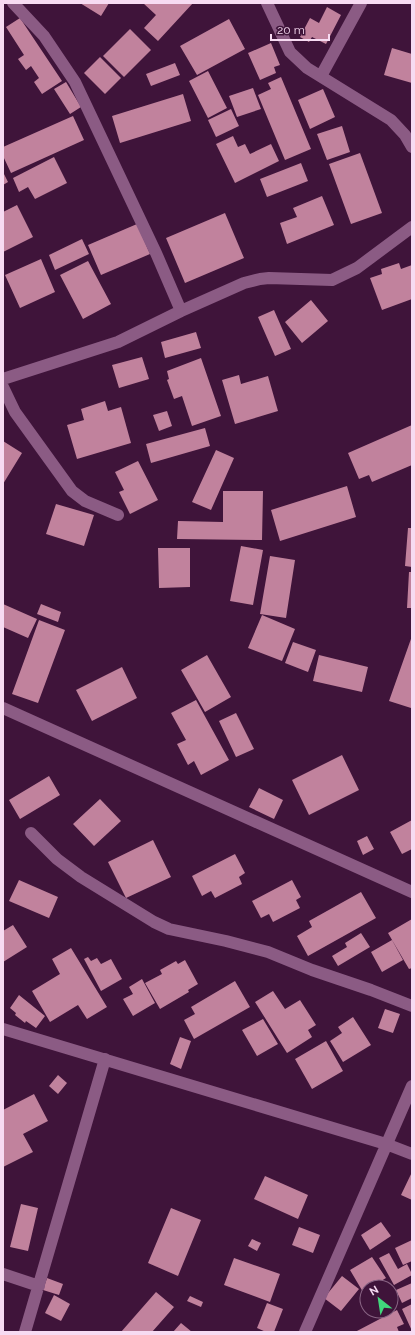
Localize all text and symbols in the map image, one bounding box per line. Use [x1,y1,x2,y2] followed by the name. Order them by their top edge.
[271,16,329,42] scale bar
[277,23,305,37] text: 20 m
[359,1279,399,1319] north arrow
[367,1283,381,1299] text: N

